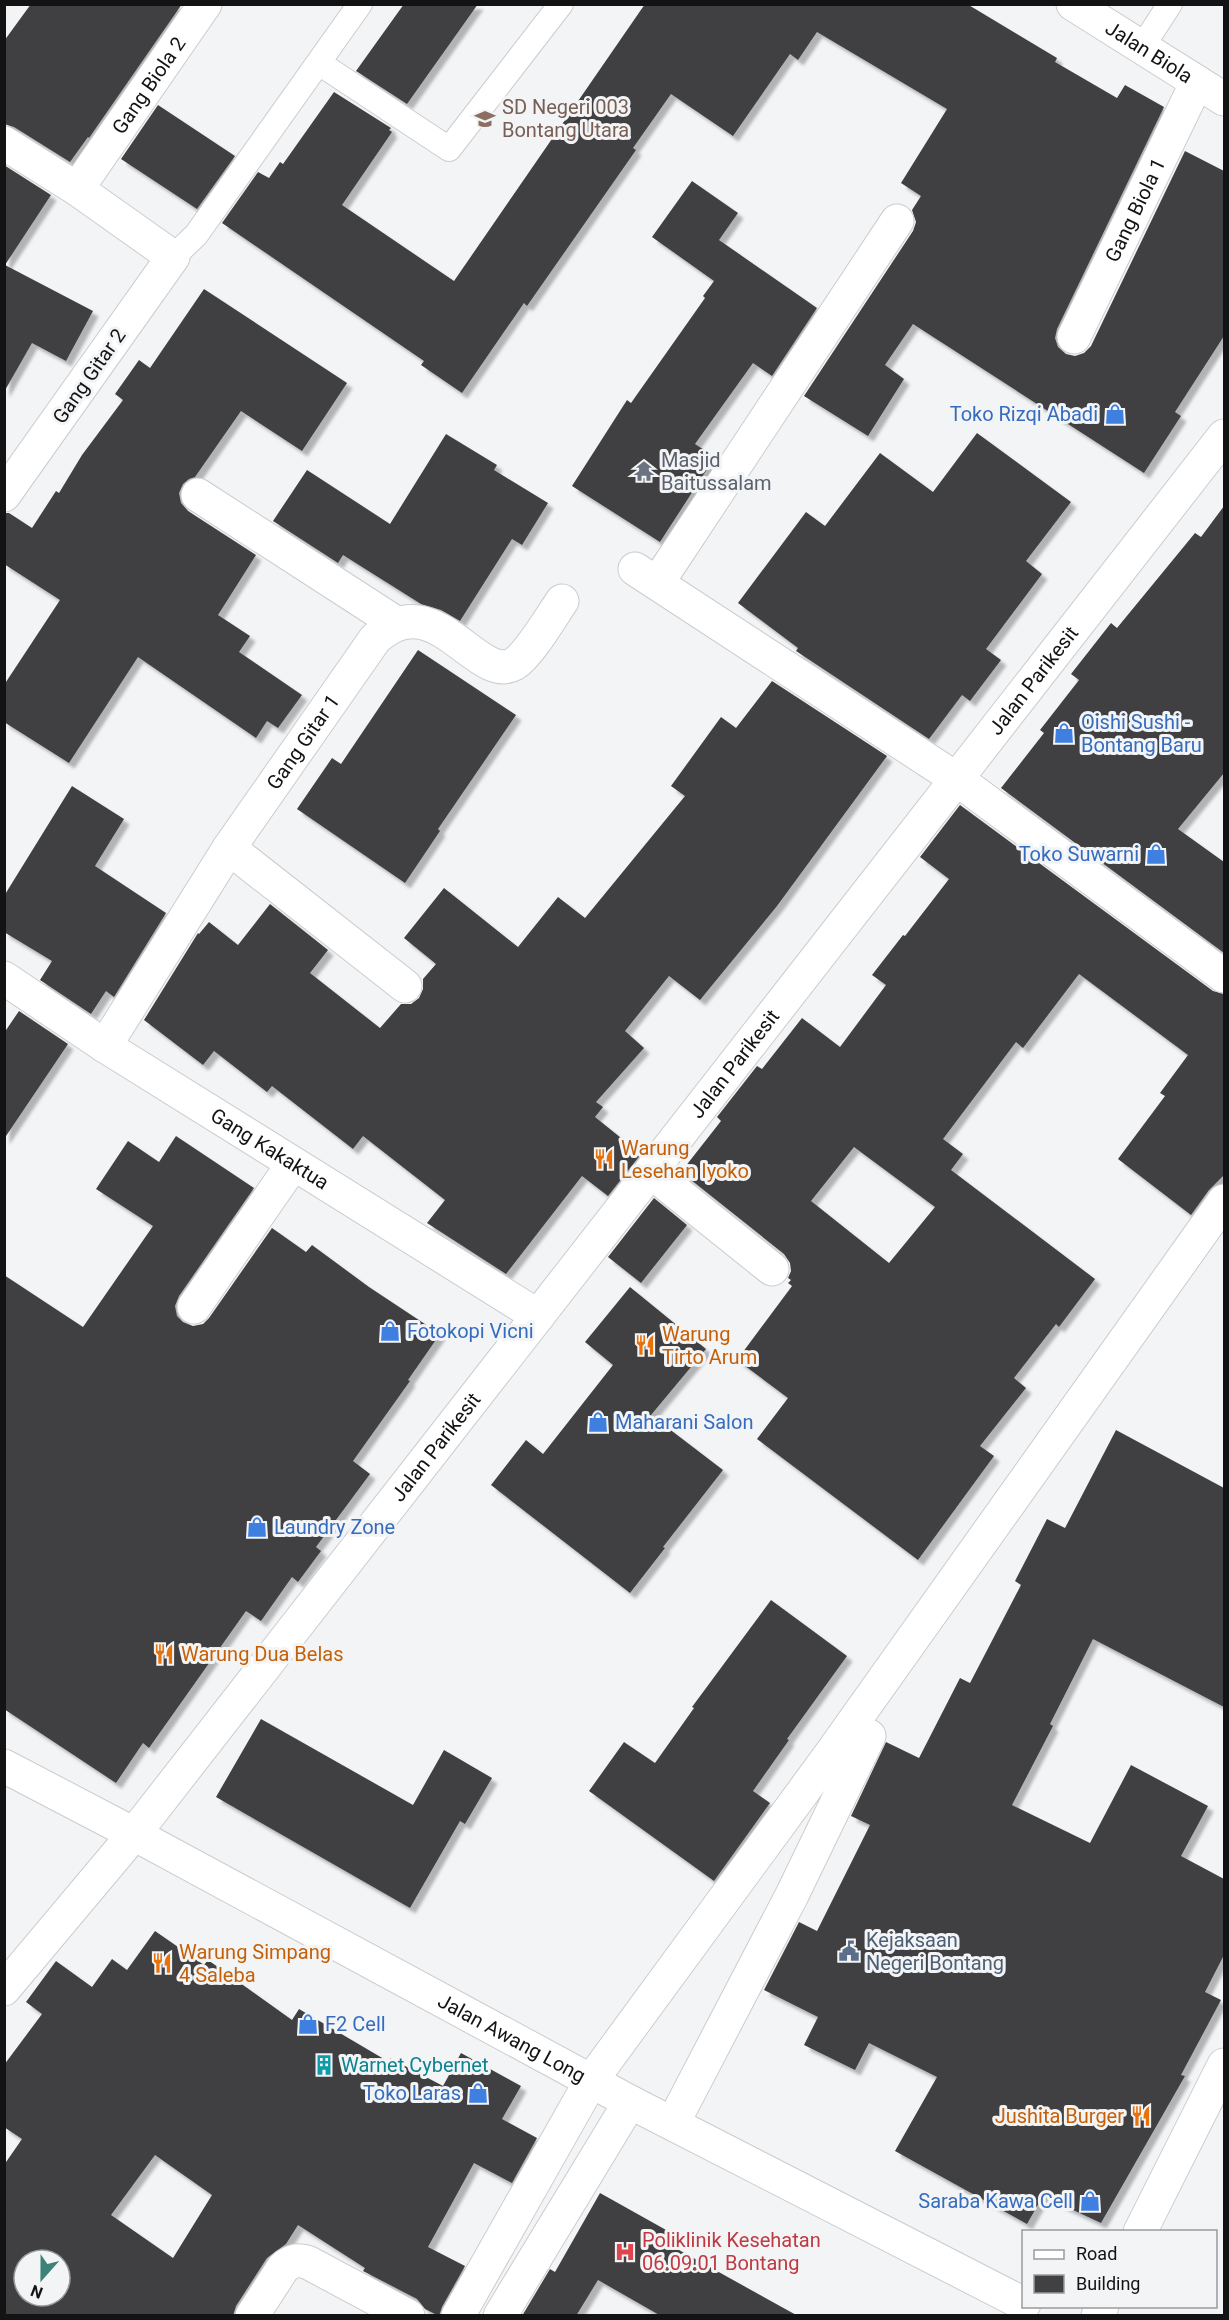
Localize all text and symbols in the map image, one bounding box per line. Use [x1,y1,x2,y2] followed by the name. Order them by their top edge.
[1101,16,1197,88] street label: Jalan Biola
[107,32,191,138] street label: Gang Biola 2
[502,95,629,142] place label: SD Negeri 003 Bontang Utara
[473,107,497,131] school or university icon: SD Negeri 003 Bontang Utara
[1100,154,1171,266] street label: Gang Biola 1
[47,324,131,428] street label: Gang Gitar 2
[950,402,1098,426] place label: Toko Rizqi Abadi
[1103,402,1127,426] shop icon: Toko Rizqi Abadi
[661,448,772,495] place label: Masjid Baitussalam
[632,459,656,483] temple icon: Masjid Baitussalam
[984,621,1083,740] street label: Jalan Parikesit
[262,690,345,794] street label: Gang Gitar 1
[1081,710,1202,757] place label: Oishi Sushi - Bontang Baru
[1052,721,1076,745] shop icon: Oishi Sushi - Bontang Baru
[1019,842,1139,866] place label: Toko Suwarni
[1144,842,1168,866] shop icon: Toko Suwarni
[685,1005,784,1123] street label: Jalan Parikesit
[206,1103,333,1195] street label: Gang Kakaktua
[621,1136,749,1183] place label: Warung Lesehan Iyoko
[592,1147,616,1171] restaurant icon: Warung Lesehan Iyoko
[378,1319,402,1343] shop icon: Fotokopi Vicni
[407,1319,534,1343] place label: Fotokopi Vicni
[662,1322,757,1369] place label: Warung Tirto Arum
[633,1333,657,1357] restaurant icon: Warung Tirto Arum
[386,1388,485,1506] street label: Jalan Parikesit
[586,1410,610,1434] shop icon: Maharani Salon
[615,1410,753,1434] place label: Maharani Salon
[245,1515,269,1539] shop icon: Laundry Zone
[274,1515,395,1539] place label: Laundry Zone
[152,1642,176,1666] restaurant icon: Warung Dua Belas
[181,1642,343,1666] place label: Warung Dua Belas
[866,1928,1004,1975] place label: Kejaksaan Negeri Bontang
[837,1939,861,1963] public building icon: Kejaksaan Negeri Bontang
[179,1940,331,1987] place label: Warung Simpang 4 Saleba
[150,1951,174,1975] restaurant icon: Warung Simpang 4 Saleba
[434,1989,590,2088] street label: Jalan Awang Long
[296,2012,320,2036] shop icon: F2 Cell
[325,2012,386,2036] place label: F2 Cell
[312,2053,336,2077] building icon: Warnet Cybernet
[341,2053,489,2077] place label: Warnet Cybernet
[363,2081,461,2105] place label: Toko Laras
[466,2081,490,2105] shop icon: Toko Laras
[995,2104,1124,2128] place label: Jushita Burger
[1129,2104,1153,2128] restaurant icon: Jushita Burger
[918,2189,1073,2213] place label: Saraba Kawa Cell
[1078,2189,1102,2213] shop icon: Saraba Kawa Cell
[642,2228,821,2275] place label: Poliklinik Kesehatan 06.09.01 Bontang
[1022,2230,1217,2308] legend
[613,2240,637,2264] hospital icon: Poliklinik Kesehatan 06.09.01 Bontang
[1076,2243,1117,2264] text: Road
[12,2248,72,2308] north arrow
[1076,2273,1140,2294] text: Building
[28,2281,45,2302] text: N

